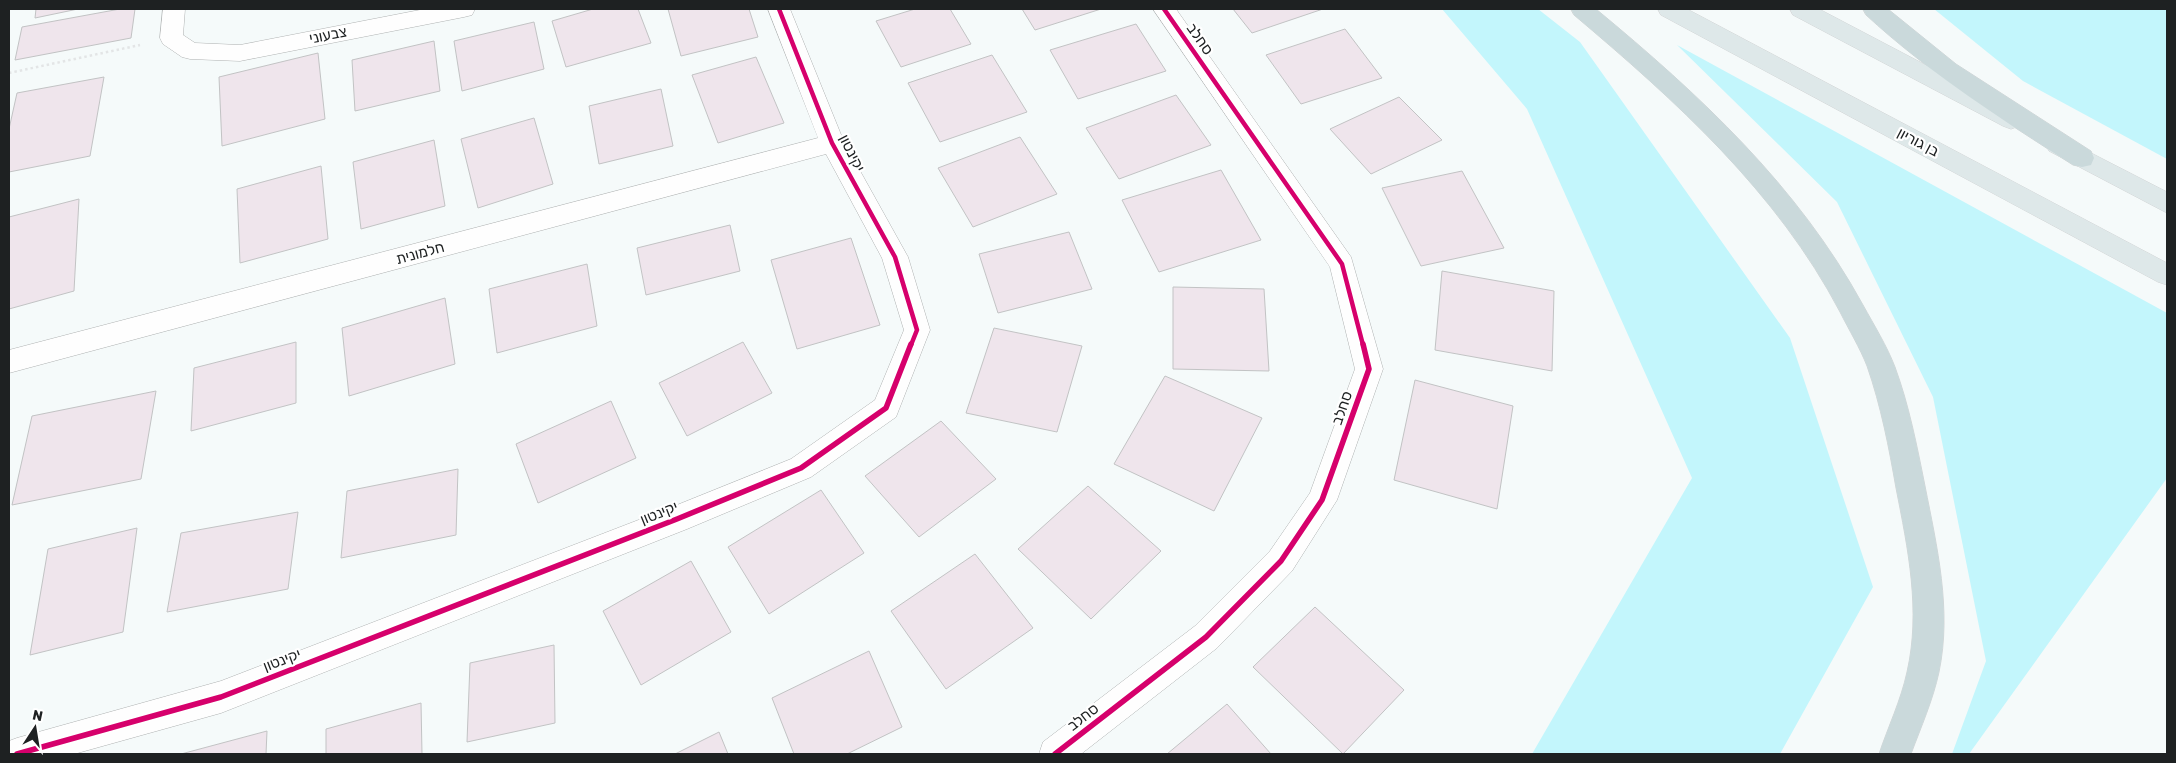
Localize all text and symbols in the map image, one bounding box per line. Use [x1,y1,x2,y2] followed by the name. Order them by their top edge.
[1183,20,1217,58] street label: סחלב
[308,23,348,47] street label: צבעוני
[1894,124,1942,160] street label: בן גוריון
[835,131,869,175] street label: יקינטון
[394,238,446,268] street label: חלמונית
[1328,389,1356,427] street label: סחלב
[637,497,681,529] street label: יקינטון
[260,645,304,675] street label: יקינטון
[1064,699,1102,735] street label: סחלב
[10,703,60,753] north arrow
[31,706,44,725] text: N

